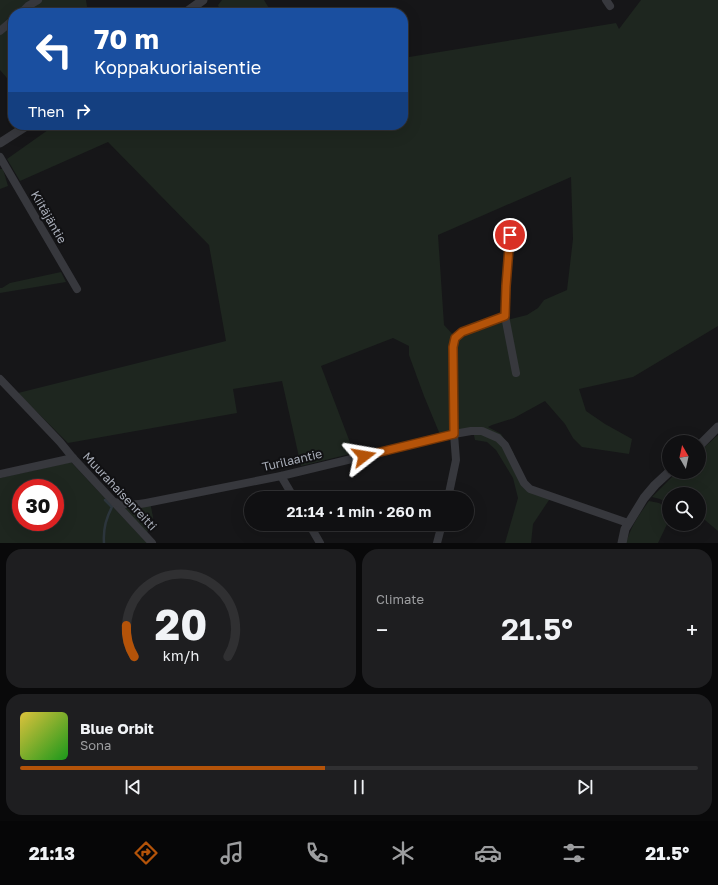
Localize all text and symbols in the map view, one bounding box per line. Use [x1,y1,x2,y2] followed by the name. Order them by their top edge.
[94,22,159,55] text: 70 m
[28,24,80,76] icon: left
[94,56,261,78] text: Koppakuoriaisentie
[72,100,94,122] icon: right
[28,102,64,120] text: Then
[28,188,70,246] street label: Kiitäjäntie
[493,218,527,252] pin
[499,224,521,246] icon: arrive
[343,435,385,477] position arrow
[662,435,706,479] north arrow
[662,435,706,531] map controls
[261,446,324,474] street label: Turilaantie
[80,449,160,533] street label: Muurahaisenreitti
[12,479,64,531] speed limit sign: 30
[662,487,706,531] button: search
[287,502,431,520] text: 21:14 · 1 min · 260 m
[376,591,424,607] text: Climate
[155,598,207,648] text: 20
[501,611,573,647] text: 21.5°
[376,616,388,643] text: −
[686,616,698,643] text: +
[163,646,199,663] text: km/h
[80,719,154,737] text: Blue Orbit
[80,737,111,753] text: Sona
[122,776,144,798] icon: previous
[348,776,370,798] icon: pause
[574,776,596,798] icon: next
[132,839,160,867] icon: directions
[218,839,246,867] icon: music
[303,839,331,867] icon: phone
[389,839,417,867] icon: climate
[474,839,502,867] icon: car
[560,839,588,867] icon: filters
[29,842,75,864] text: 21:13
[645,842,689,864] text: 21.5°

